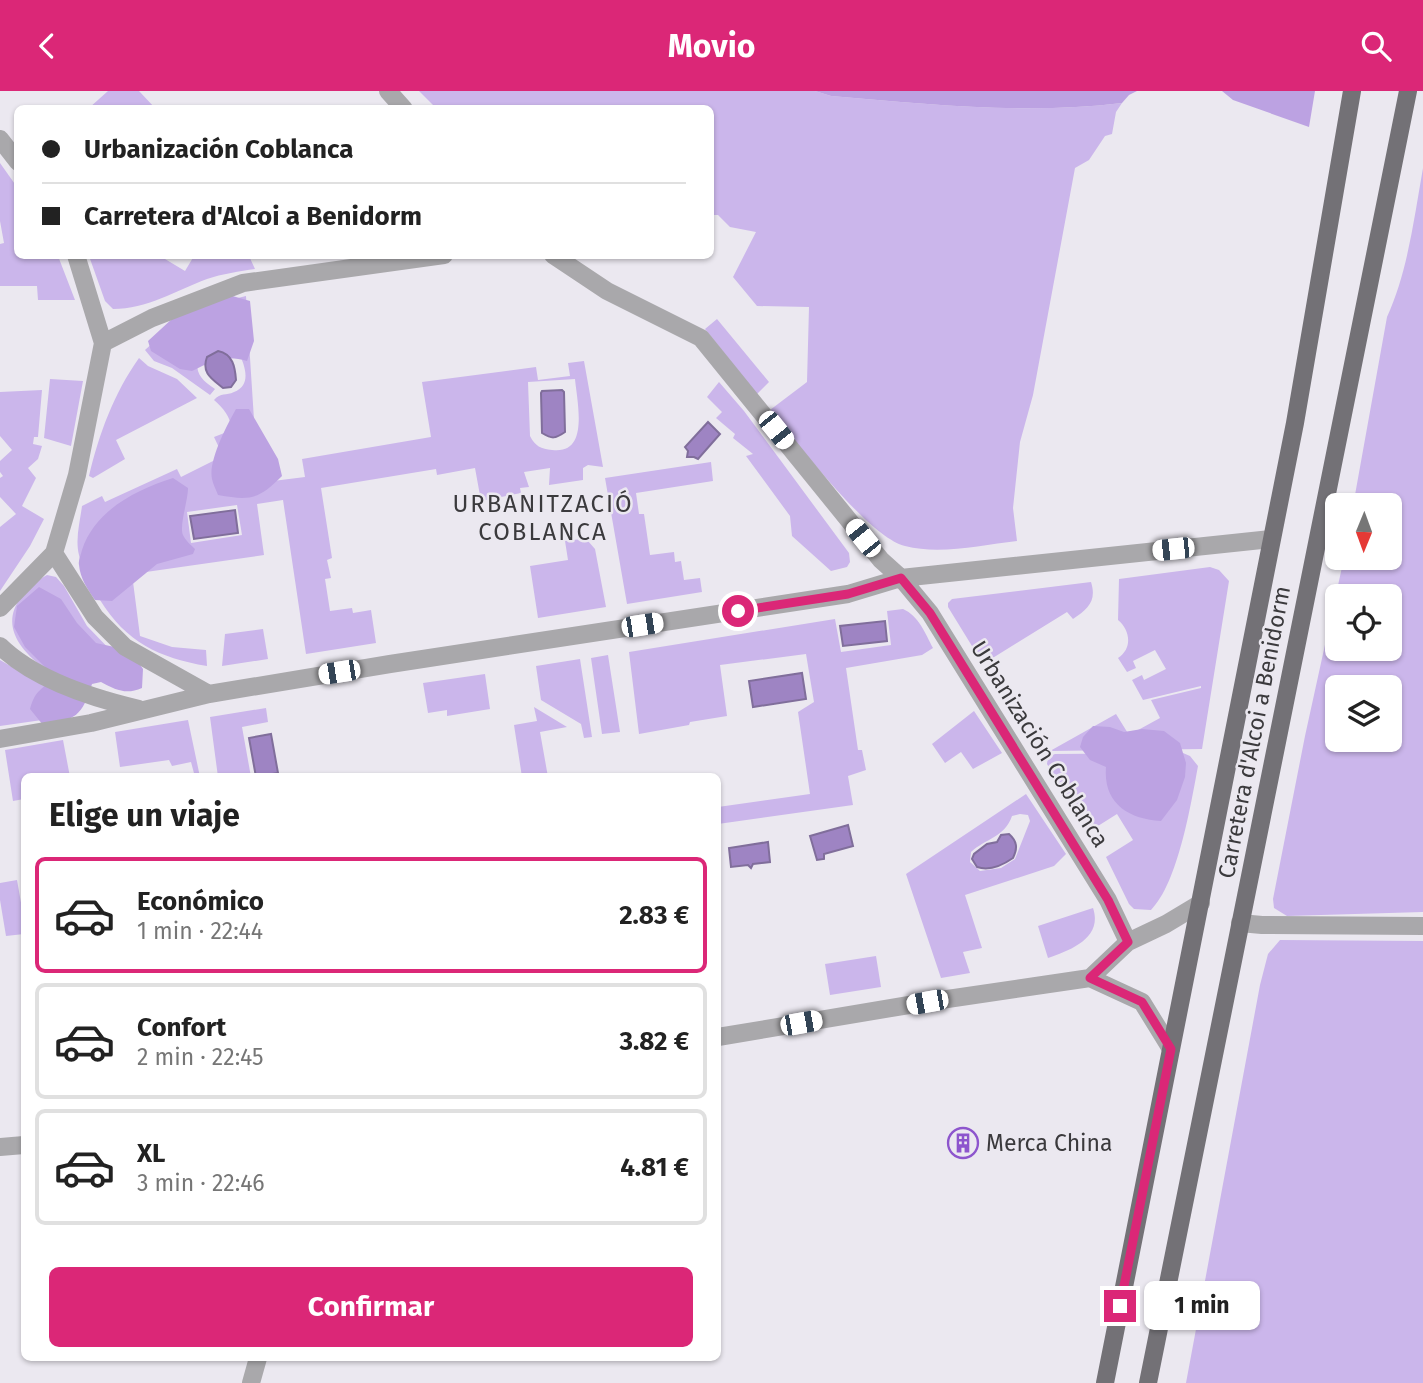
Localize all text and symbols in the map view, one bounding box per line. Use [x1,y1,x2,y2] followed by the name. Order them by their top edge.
[28,27,66,65] icon: back
[668,27,755,65] text: Movio
[1357,27,1395,65] icon: search
[84,134,354,165] text: Urbanización Coblanca
[84,201,422,232] text: Carretera d'Alcoi a Benidorm
[755,407,798,453] car
[452,489,634,546] district label: URBANITZACIÓ COBLANCA
[1325,493,1402,571] north arrow
[1325,493,1402,752] map controls
[842,515,885,561] car
[1152,536,1195,562] car
[1212,583,1296,881] street label: Carretera d'Alcoi a Benidorm
[1325,584,1402,661] button: locate
[722,595,754,627] route start
[620,611,665,639] car
[965,636,1115,852] street label: Urbanización Coblanca
[317,658,362,686] car
[1325,675,1402,752] button: layers
[49,796,240,834] text: Elige un viaje
[53,884,116,947] icon: car
[137,886,264,917] text: Económico
[619,900,689,931] text: 2.83 €
[137,917,263,945] text: 1 min · 22:44
[905,988,950,1016] car
[779,1009,824,1037] car
[53,1010,116,1073] icon: car
[137,1012,226,1043] text: Confort
[619,1026,689,1057] text: 3.82 €
[137,1043,264,1071] text: 2 min · 22:45
[946,1126,980,1160] building icon: Merca China
[986,1129,1113,1157] place label: Merca China
[53,1136,116,1199] icon: car
[137,1138,165,1169] text: XL
[620,1152,689,1183] text: 4.81 €
[137,1169,265,1197] text: 3 min · 22:46
[49,1267,693,1347] button: Confirmar
[1144,1281,1260,1331] callout: 1 min
[1104,1290,1136,1322] route end
[1174,1291,1230,1319] text: 1 min

